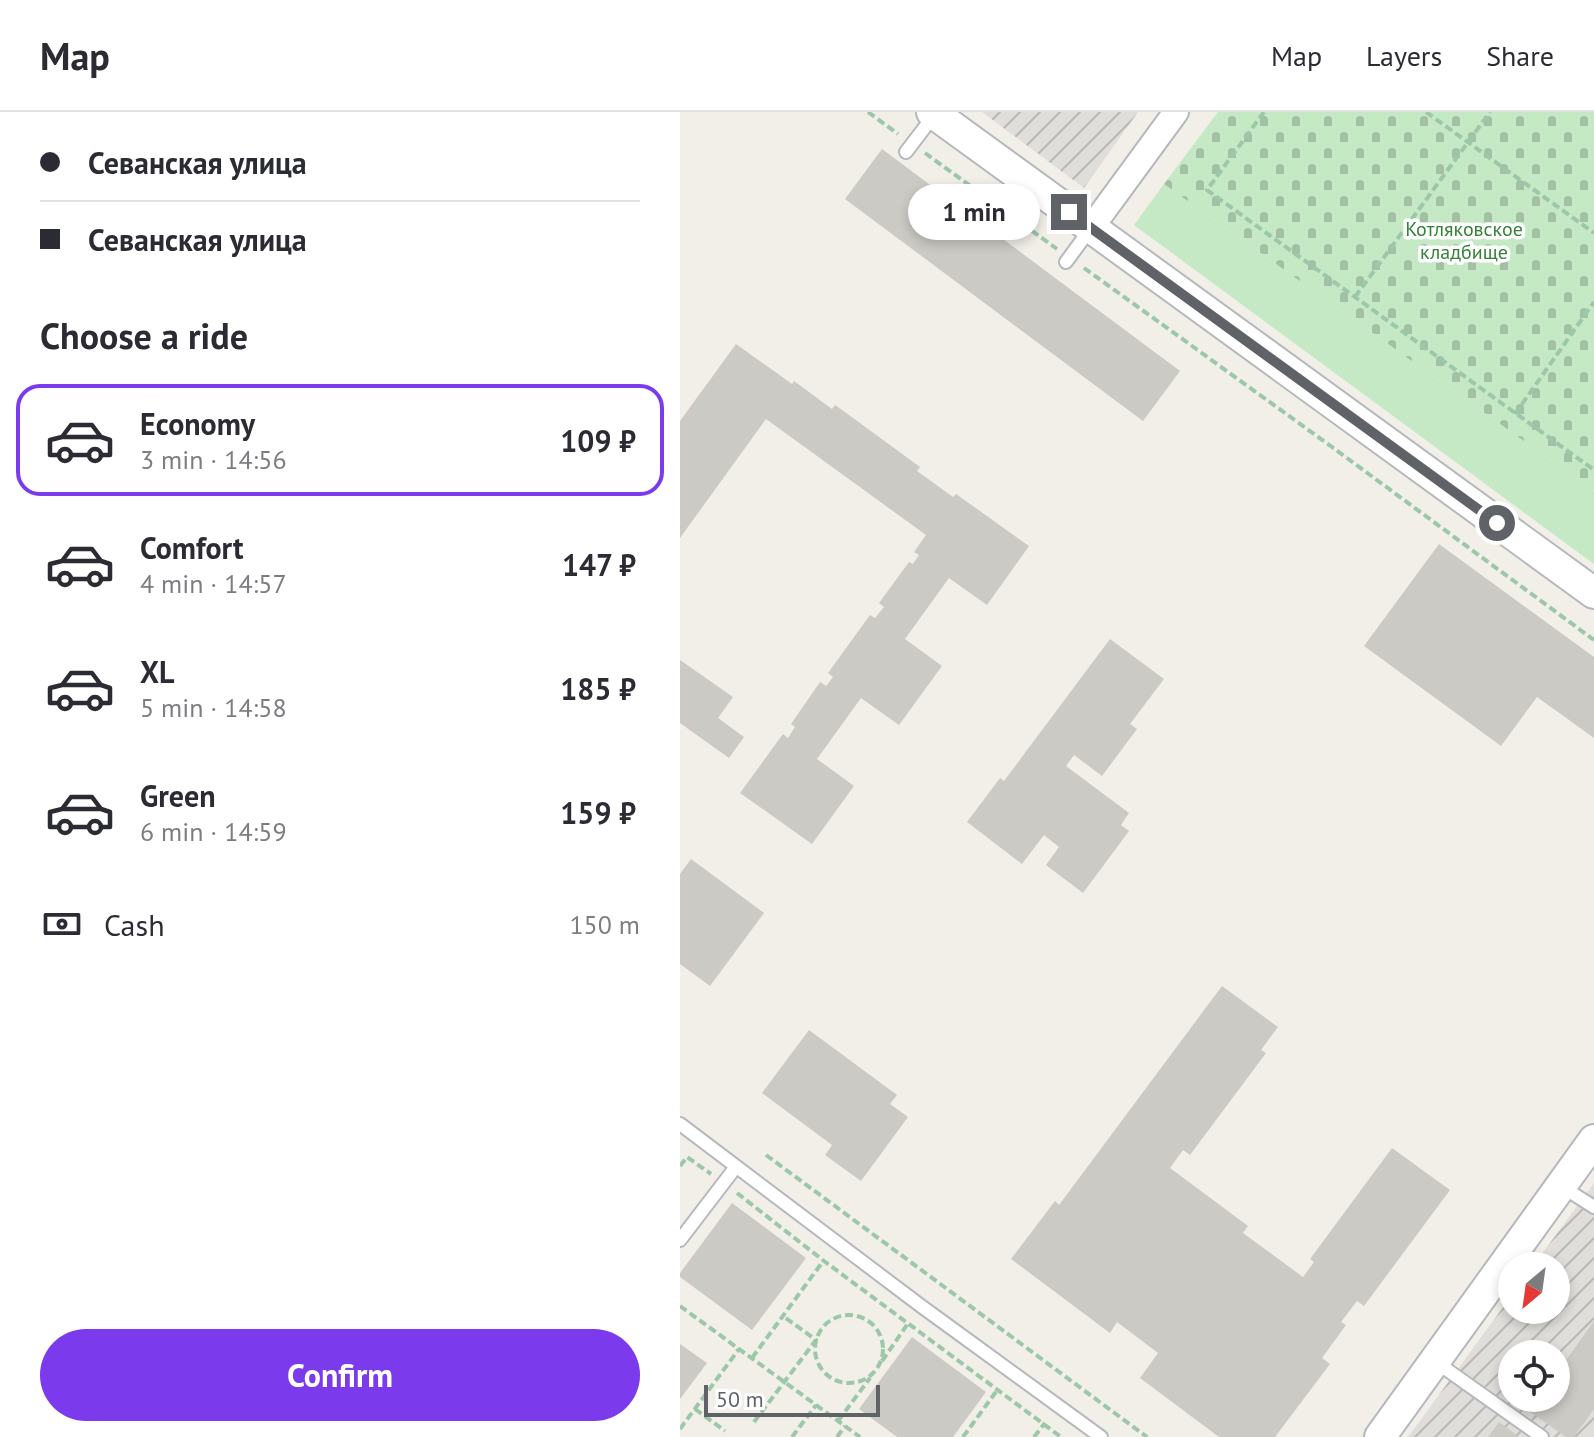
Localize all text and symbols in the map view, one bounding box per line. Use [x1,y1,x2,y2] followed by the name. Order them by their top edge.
[40,31,110,80] text: Map
[1271,37,1322,74] text: Map
[1366,37,1442,74] text: Layers
[1486,37,1554,74] text: Share
[88,143,307,182] text: Севанская улица
[909,184,1041,240] callout: 1 min
[1051,194,1087,230] route end
[942,195,1006,228] text: 1 min
[1405,216,1523,265] park label: Котляковское кладбище
[88,220,307,259] text: Севанская улица
[40,312,248,359] text: Choose a ride
[44,404,116,476] icon: car
[140,404,255,443] text: Economy
[560,421,636,460] text: 109 ₽
[140,443,287,476] text: 3 min · 14:56
[1479,505,1515,541] route start
[44,528,116,600] icon: car
[140,528,243,567] text: Comfort
[562,545,636,584] text: 147 ₽
[140,567,287,600] text: 4 min · 14:57
[44,652,116,724] icon: car
[140,652,174,691] text: XL
[560,669,636,708] text: 185 ₽
[140,691,287,724] text: 5 min · 14:58
[44,776,116,848] icon: car
[140,776,215,815] text: Green
[560,793,636,832] text: 159 ₽
[140,815,287,848] text: 6 min · 14:59
[40,902,84,946] icon: cash
[104,905,165,944] text: Cash
[569,908,640,941] text: 150 m
[1498,1252,1570,1324] north arrow
[1498,1252,1570,1412] map controls
[40,1329,640,1421] button: Confirm
[1498,1340,1570,1412] button: locate
[704,1381,880,1417] scale bar
[716,1385,764,1413] text: 50 m

